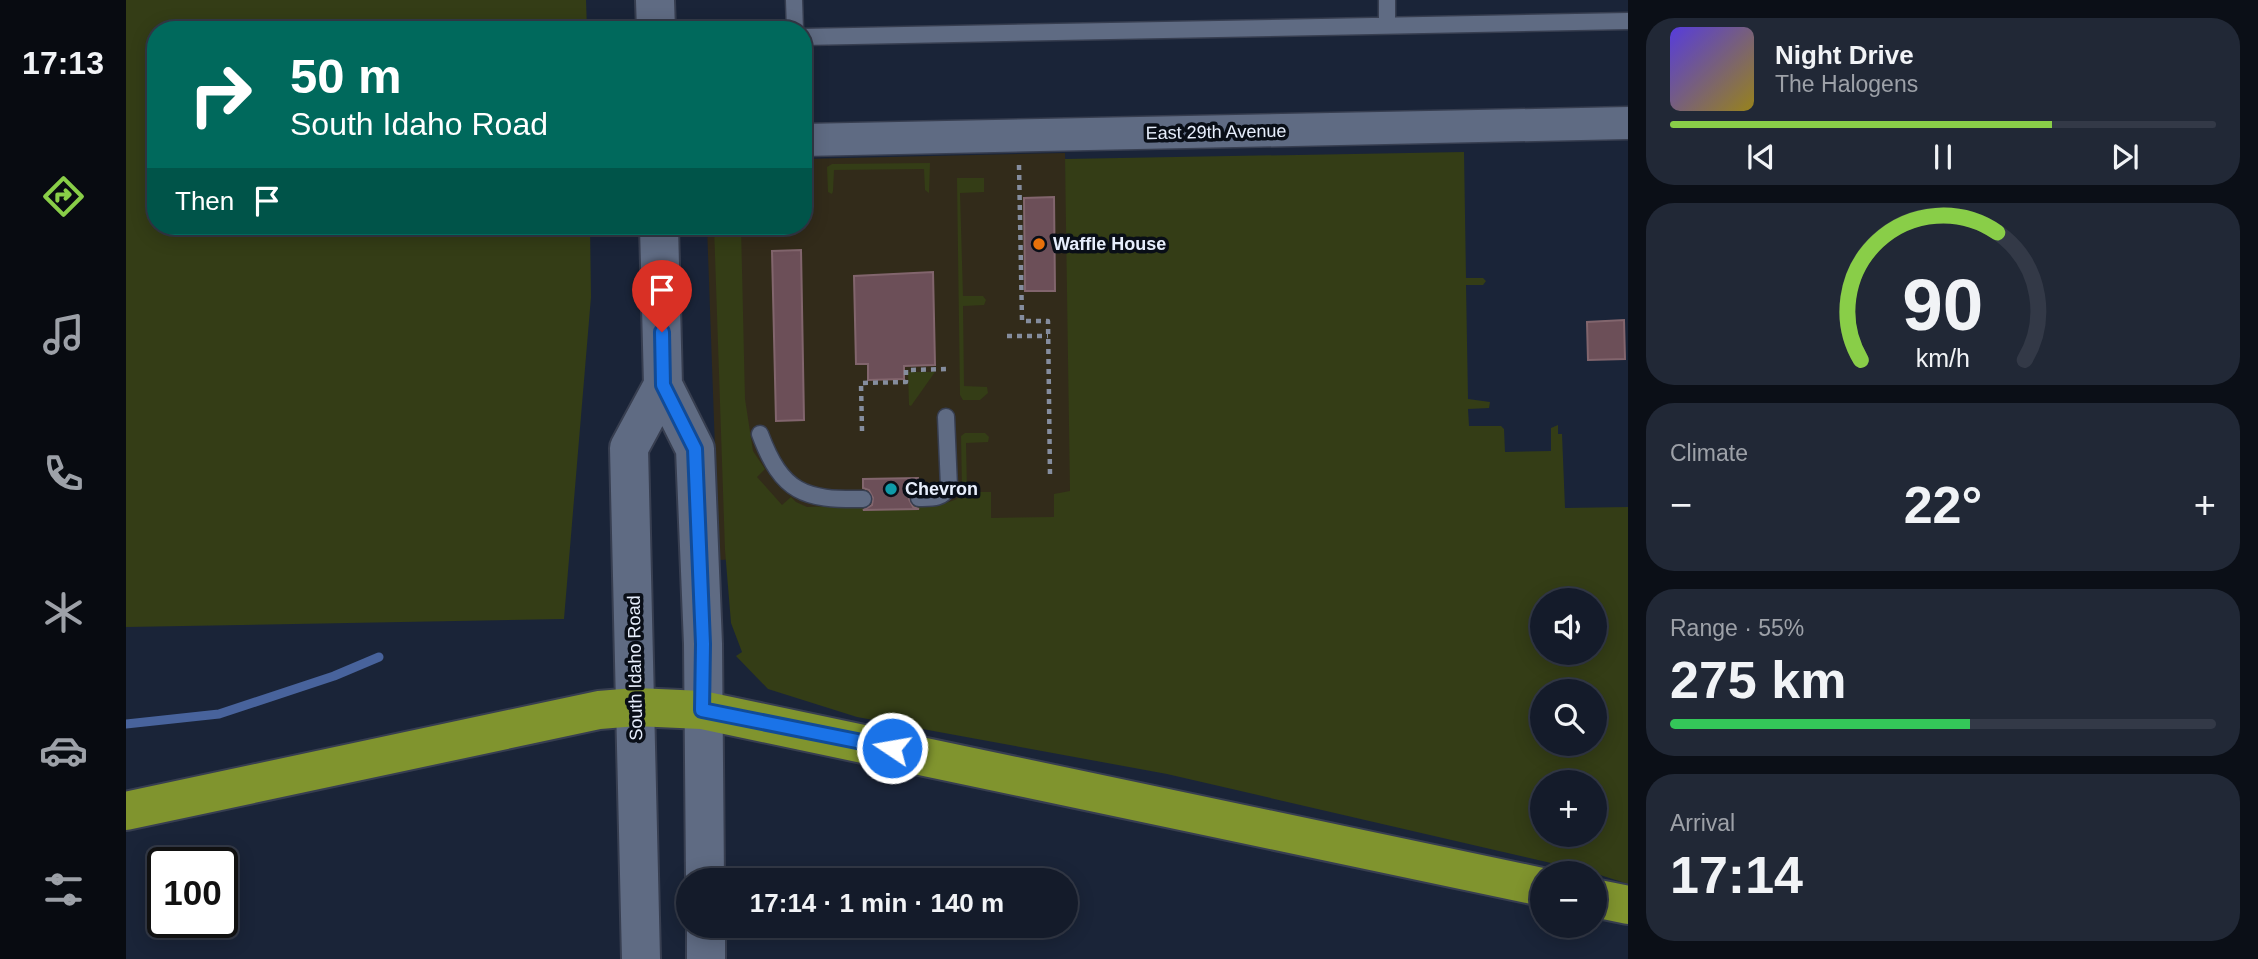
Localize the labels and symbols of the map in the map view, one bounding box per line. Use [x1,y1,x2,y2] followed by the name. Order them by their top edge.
[1145,121,1287,143] street label: East 29th Avenue
[1053,234,1166,254] place label: Waffle House
[1031,236,1047,252] marker: Waffle House
[632,260,692,332] pin
[905,479,978,499] place label: Chevron
[883,481,899,497] marker: Chevron
[624,595,646,741] street label: South Idaho Road
[855,711,929,785] position arrow
[147,847,238,938] speed limit sign: 100

